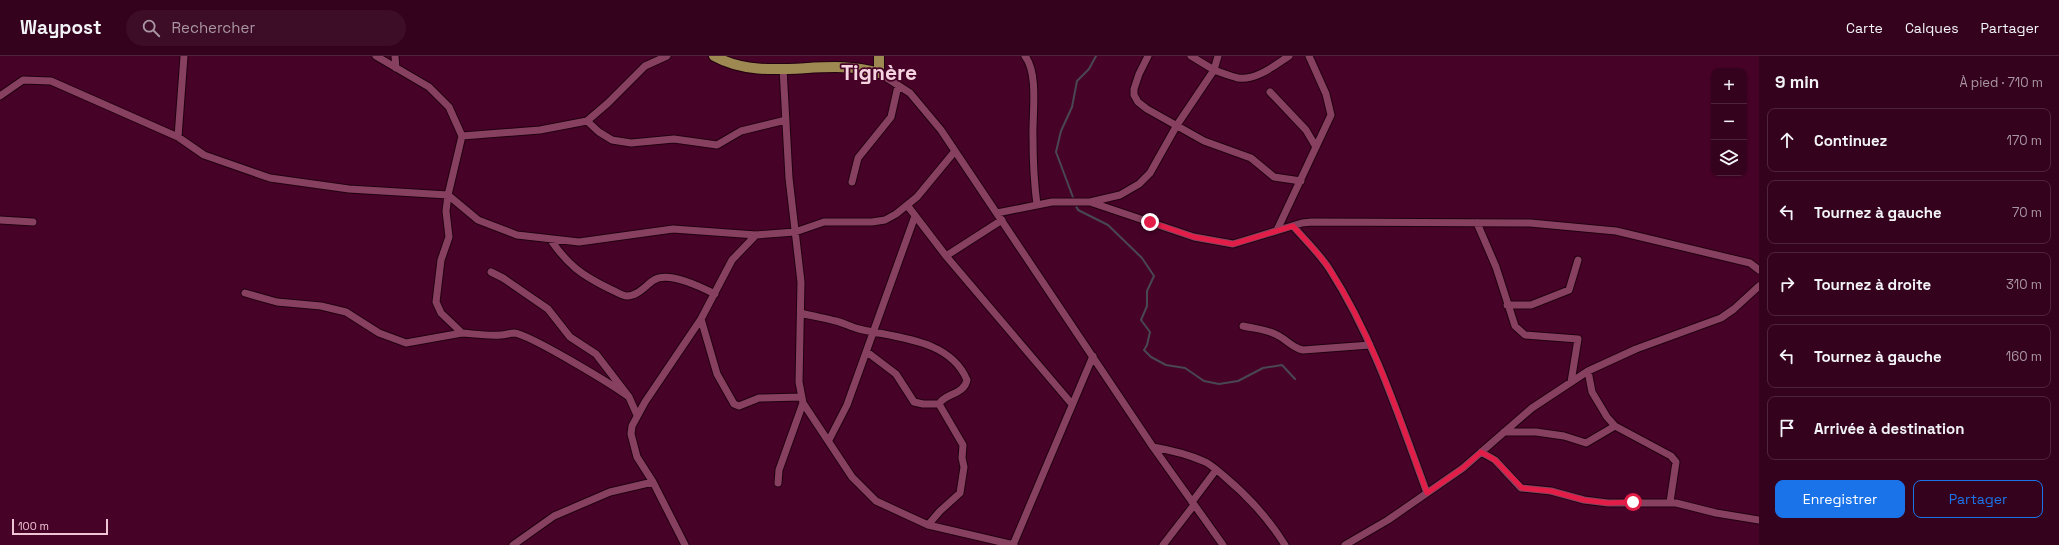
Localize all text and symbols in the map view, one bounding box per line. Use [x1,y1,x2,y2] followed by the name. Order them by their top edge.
[126,10,406,46] search box
[20,15,102,40] text: Waypost
[140,17,162,39] icon: search
[172,18,255,37] text: Rechercher
[1846,19,1883,37] text: Carte
[1905,19,1959,37] text: Calques
[1981,19,2039,37] text: Partager
[841,59,917,86] district label: Tignère
[1711,68,1747,176] map controls
[1711,68,1747,104] button: +
[1775,71,1819,93] text: 9 min
[1959,74,2043,91] text: À pied · 710 m
[1711,104,1747,140] button: −
[1776,129,1798,151] icon: ahead
[1814,131,1887,150] text: Continuez
[2006,132,2042,149] text: 170 m
[1711,140,1747,176] button: layers
[1776,201,1798,223] icon: left
[1814,203,1942,222] text: Tournez à gauche
[2012,204,2042,221] text: 70 m
[1141,213,1159,231] route end
[1776,273,1798,295] icon: right
[1814,275,1931,294] text: Tournez à droite
[2006,276,2042,293] text: 310 m
[1776,345,1798,367] icon: left
[1814,347,1942,366] text: Tournez à gauche
[2006,348,2042,365] text: 160 m
[1776,417,1798,439] icon: arrive
[1814,419,1964,438] text: Arrivée à destination
[1775,480,1905,518] button: Enregistrer
[1913,480,2043,518] button: Partager
[1624,493,1642,511] route start
[12,517,108,536] scale bar
[18,519,49,533] text: 100 m

